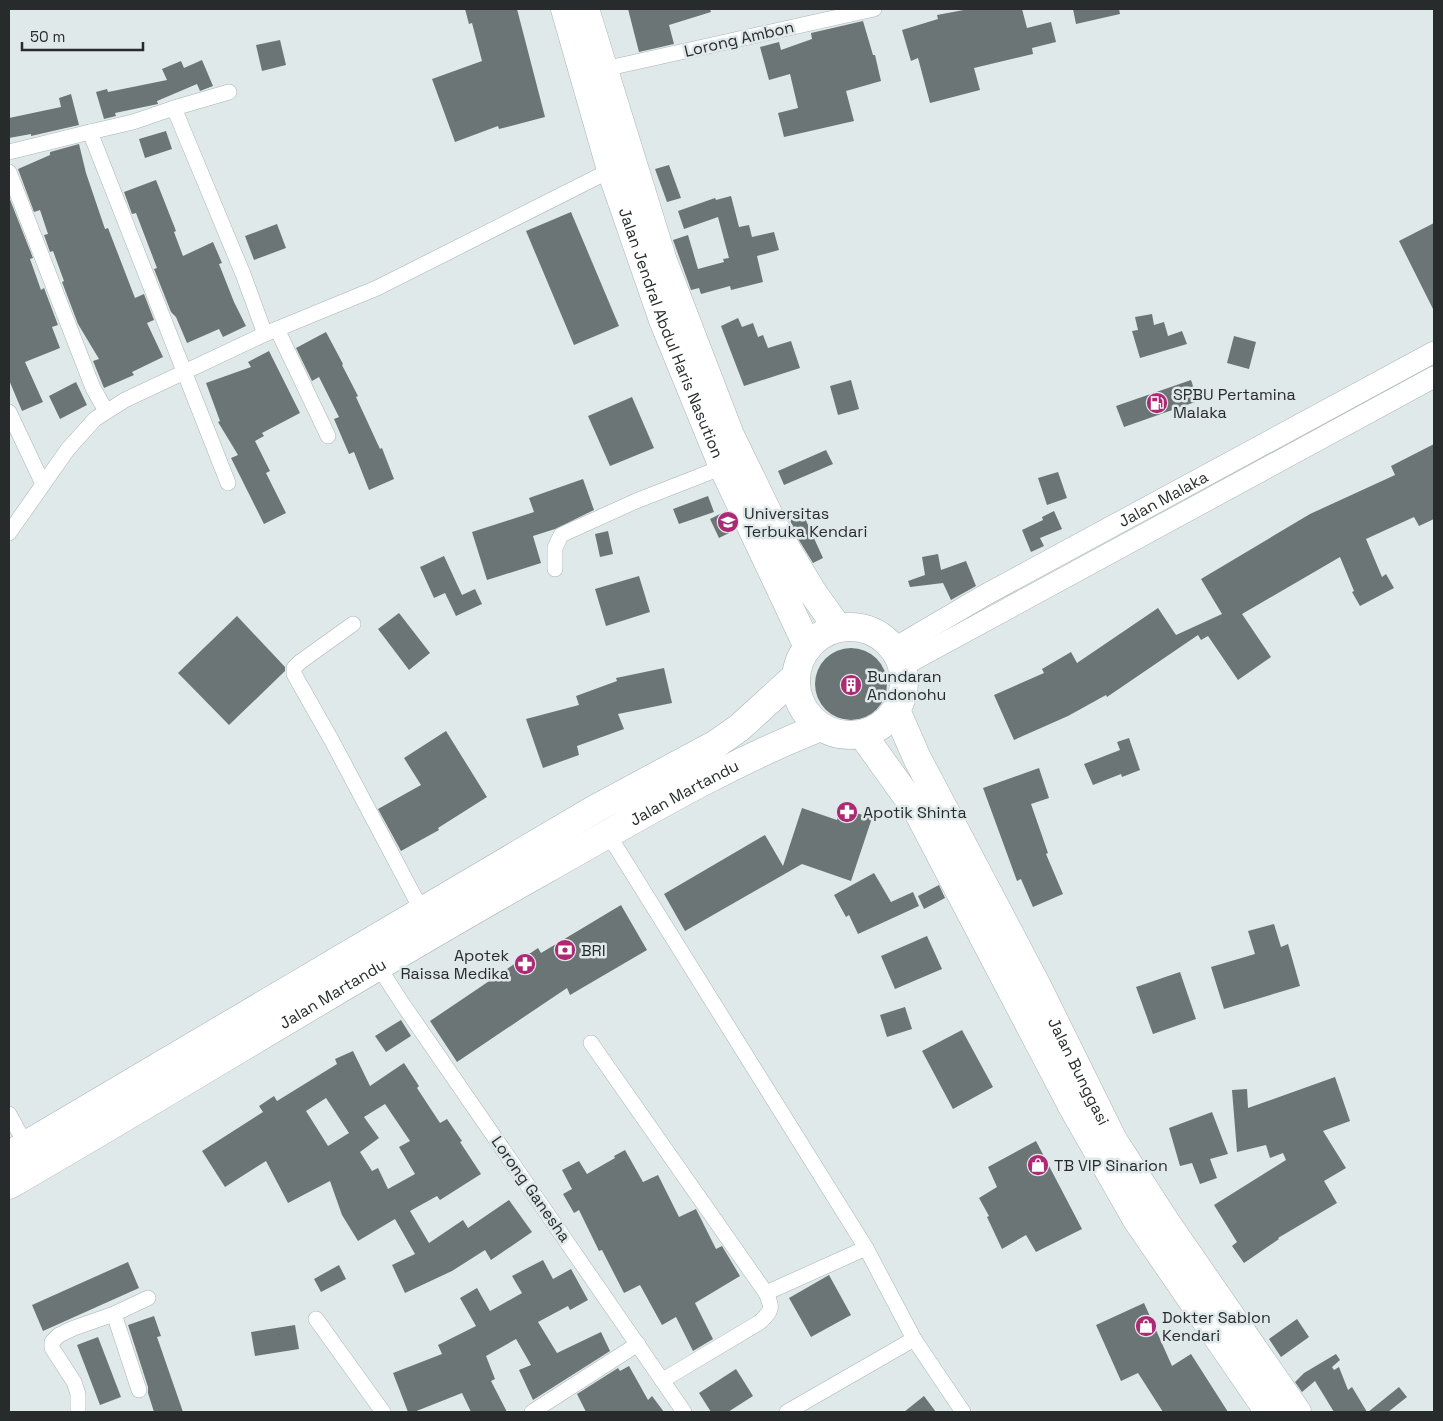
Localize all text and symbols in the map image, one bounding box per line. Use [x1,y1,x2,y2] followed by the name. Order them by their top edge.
[682,16,796,62] street label: Lorong Ambon
[22,20,144,52] scale bar
[30,27,65,46] text: 50 m
[614,205,729,461] street label: Jalan Jendral Abdul Haris Nasution
[1173,384,1296,423] place label: SPBU Pertamina Malaka
[1145,391,1169,415] fuel station icon: SPBU Pertamina Malaka
[1114,466,1212,532] street label: Jalan Malaka
[744,503,867,542] place label: Universitas Terbuka Kendari
[716,510,740,534] school or university icon: Universitas Terbuka Kendari
[867,666,946,705] place label: Bundaran Andonohu
[839,673,863,697] building icon: Bundaran Andonohu
[626,755,742,830] street label: Jalan Martandu
[835,800,859,824] pharmacy icon: Apotik Shinta
[863,802,967,823] place label: Apotik Shinta
[553,938,577,962] bank icon: BRI
[581,940,606,961] place label: BRI
[401,945,509,984] place label: Apotek Raissa Medika
[513,952,537,976] pharmacy icon: Apotek Raissa Medika
[275,953,390,1033] street label: Jalan Martandu
[1044,1014,1114,1129] street label: Jalan Bunggasi
[487,1132,575,1246] street label: Lorong Ganesha
[1026,1153,1050,1177] shop icon: TB VIP Sinarion
[1054,1155,1168,1176] place label: TB VIP Sinarion
[1162,1307,1271,1346] place label: Dokter Sablon Kendari
[1134,1314,1158,1338] shop icon: Dokter Sablon Kendari

